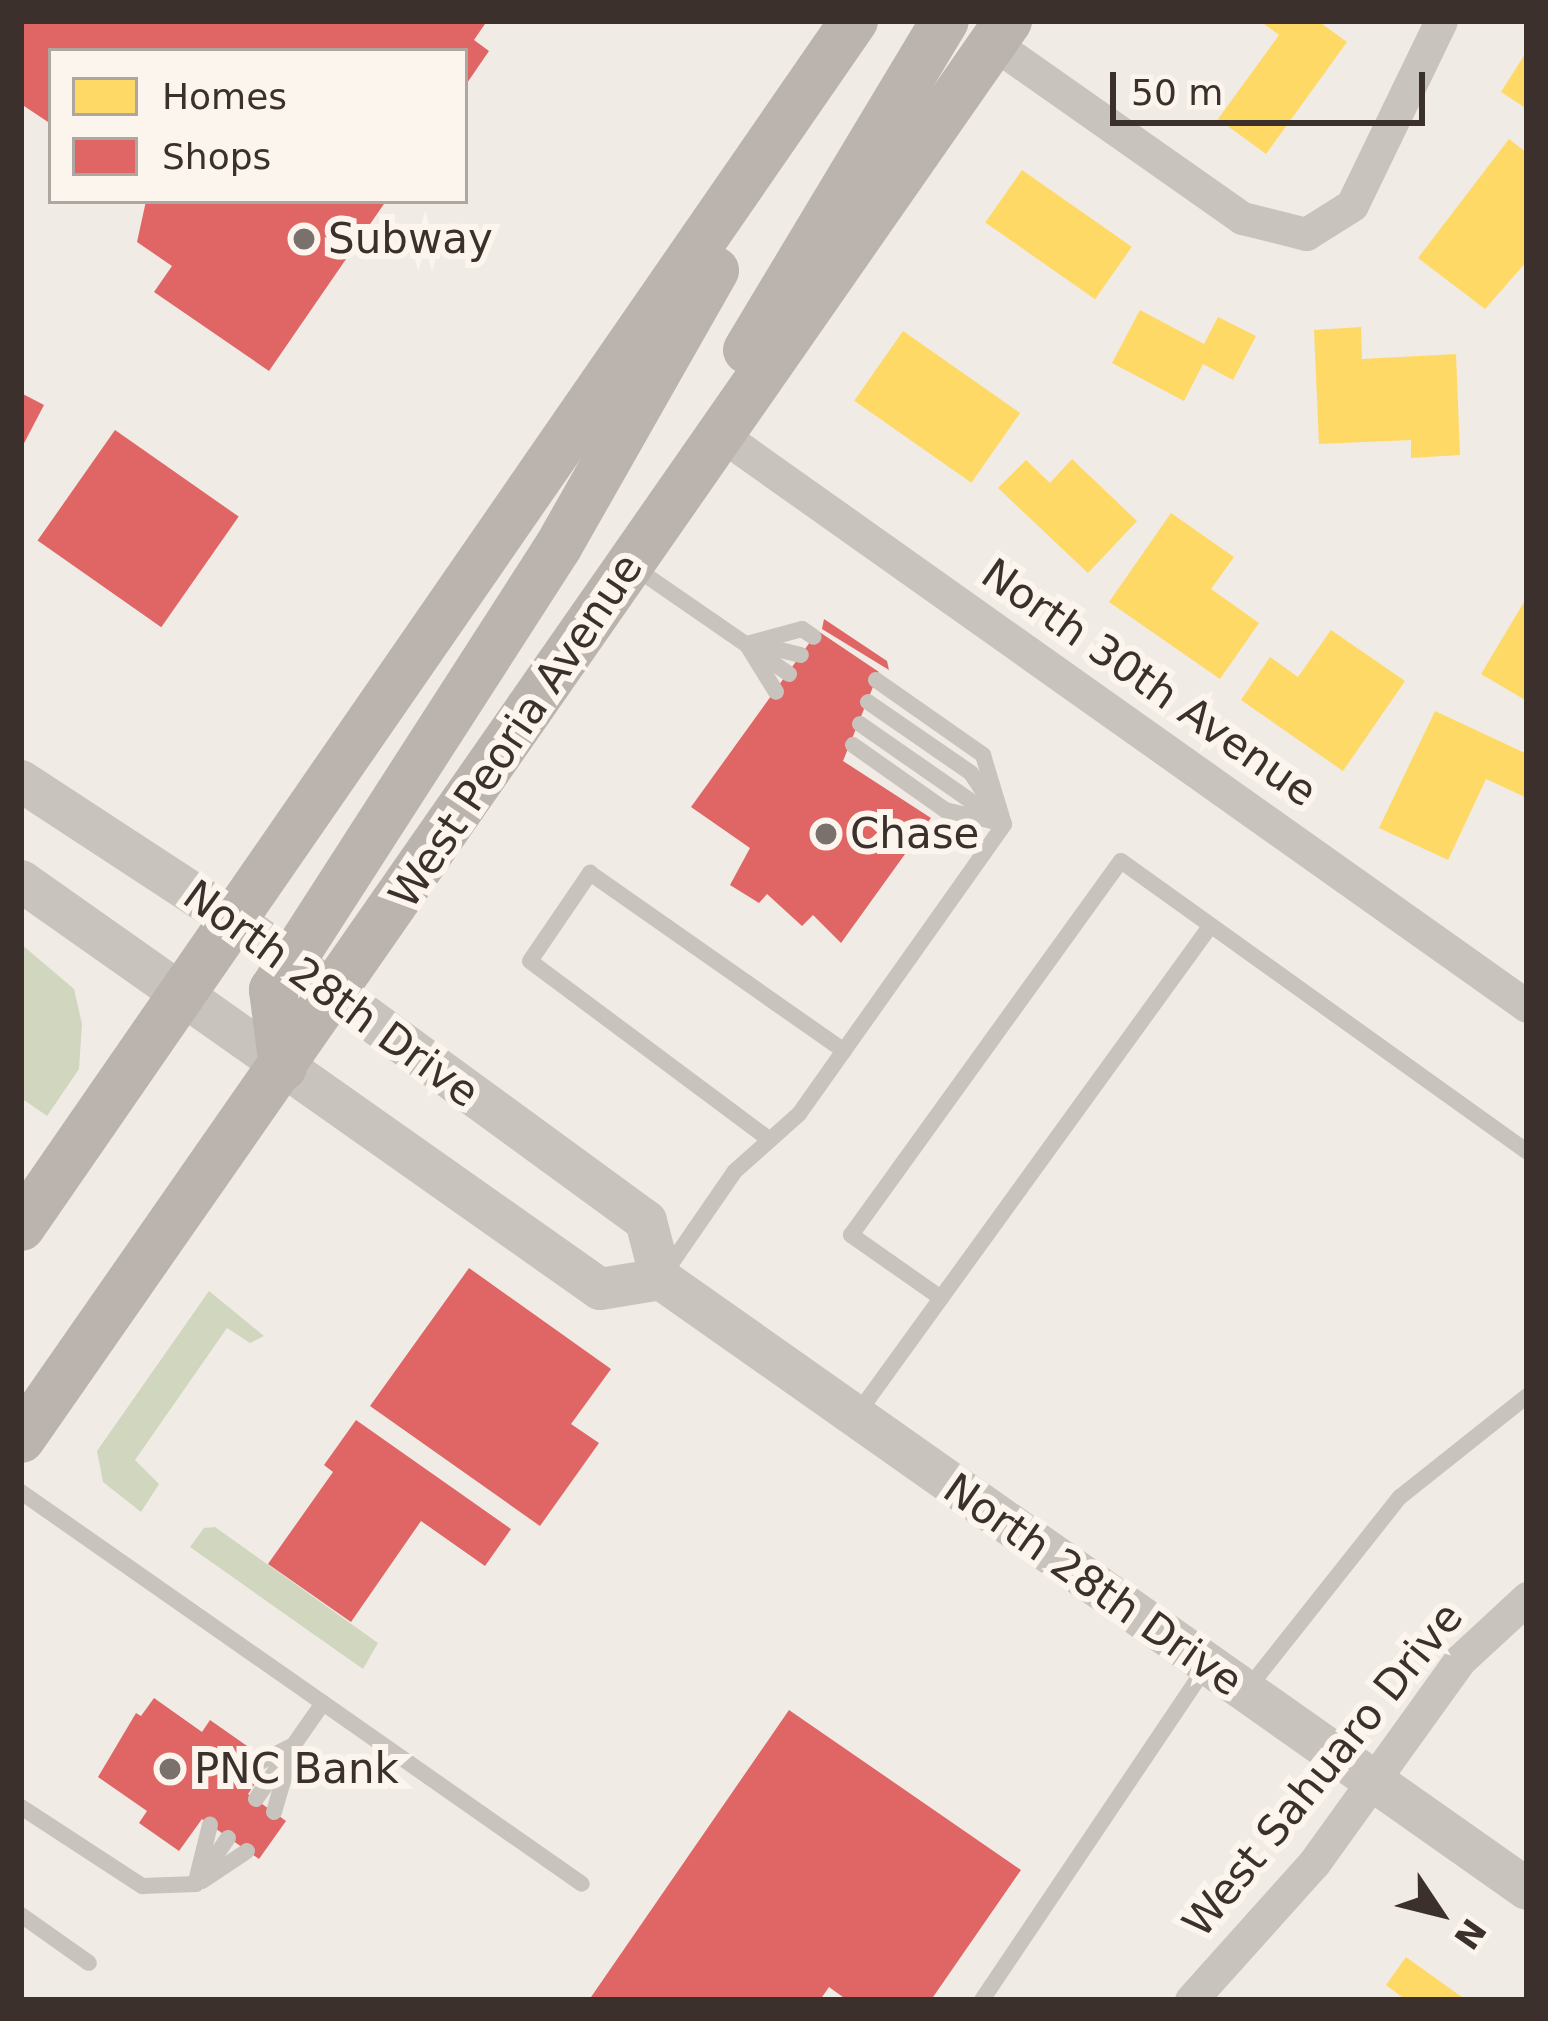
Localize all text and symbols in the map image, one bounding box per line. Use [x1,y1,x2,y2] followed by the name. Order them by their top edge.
[48,48,468,204] legend
[1116,48,1431,122] scale bar
[1131,72,1223,113] text: 50 m
[162,76,287,117] text: Homes
[162,136,271,177] text: Shops
[328,214,493,264] place label: Subway
[291,226,317,252] marker: Subway
[379,544,653,918] street label: West Peoria Avenue
[972,549,1326,817] street label: North 30th Avenue
[850,809,979,859] place label: Chase
[813,821,839,847] marker: Chase
[174,870,488,1118] street label: North 28th Drive
[934,1463,1252,1707] street label: North 28th Drive
[1173,1593,1473,1947] street label: West Sahuaro Drive
[194,1744,399,1794] place label: PNC Bank
[157,1756,183,1782] marker: PNC Bank
[1380,1853,1500,1973] north arrow
[1446,1911,1494,1956] text: N

